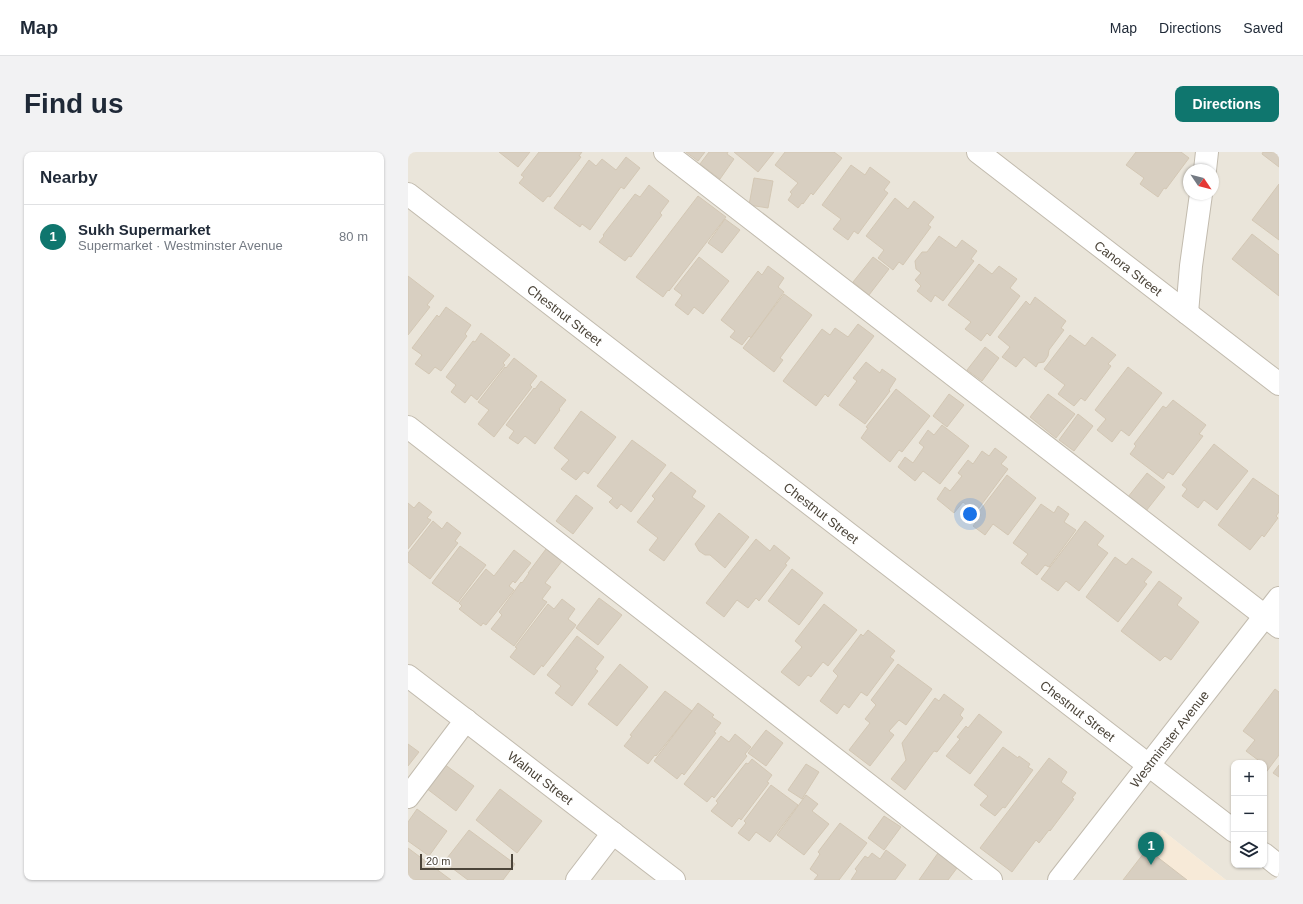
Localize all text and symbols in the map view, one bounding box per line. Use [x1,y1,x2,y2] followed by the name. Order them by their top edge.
[20,17,58,38] text: Map
[1110,20,1137,36] text: Map
[1159,20,1221,36] text: Directions
[1243,20,1283,36] text: Saved
[1175,86,1279,122] button: Directions
[24,88,124,119] text: Find us
[1183,164,1219,200] north arrow
[40,168,98,187] text: Nearby
[78,221,211,238] text: Sukh Supermarket
[49,229,57,244] text: 1
[339,229,368,244] text: 80 m
[78,238,283,253] text: Supermarket · Westminster Avenue
[1092,238,1165,299] street label: Canora Street
[524,282,605,349] street label: Chestnut Street
[781,480,862,547] street label: Chestnut Street
[960,504,980,524] your location
[1037,677,1118,745] street label: Chestnut Street
[1127,688,1212,791] street label: Westminster Avenue
[505,748,576,808] street label: Walnut Street
[1231,760,1267,868] map controls
[1231,760,1267,796] button: +
[1231,796,1267,832] button: −
[1138,832,1164,865] pin: 1
[1231,832,1267,868] button: layers
[420,852,513,871] scale bar
[426,855,450,867] text: 20 m

